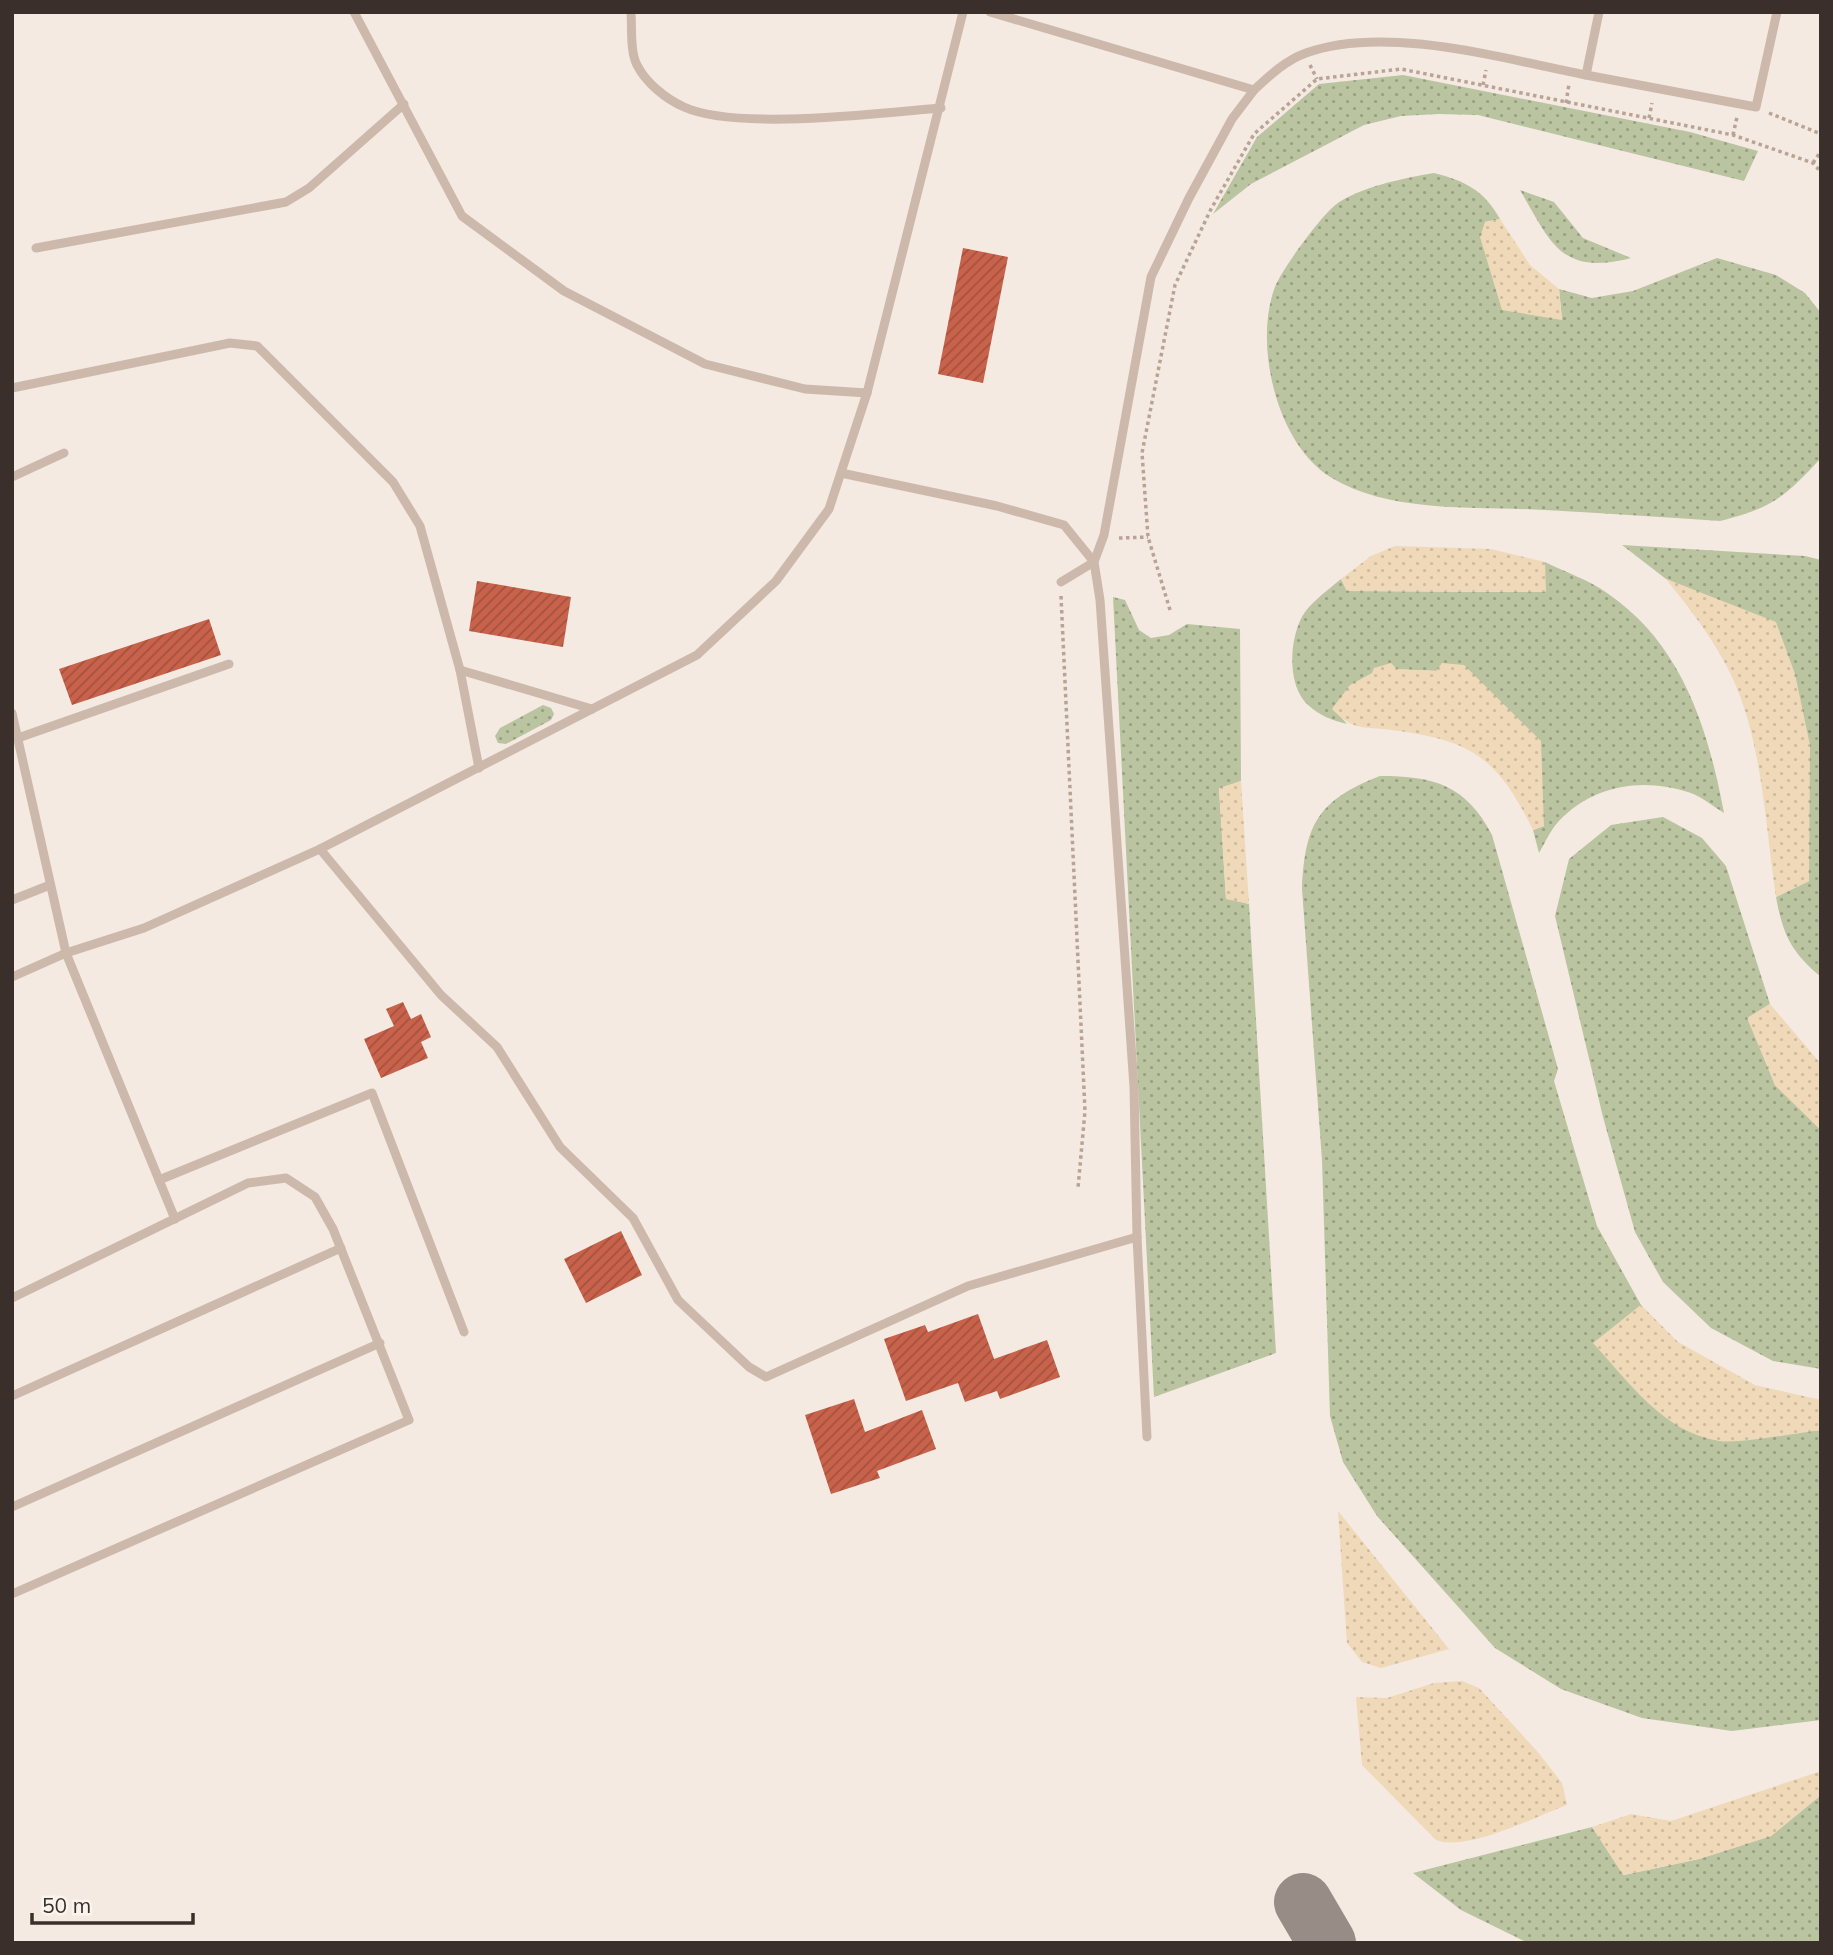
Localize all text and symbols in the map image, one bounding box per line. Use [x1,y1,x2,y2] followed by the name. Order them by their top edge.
[32,1882,192,1926] scale bar
[42,1892,91,1918] text: 50 m

